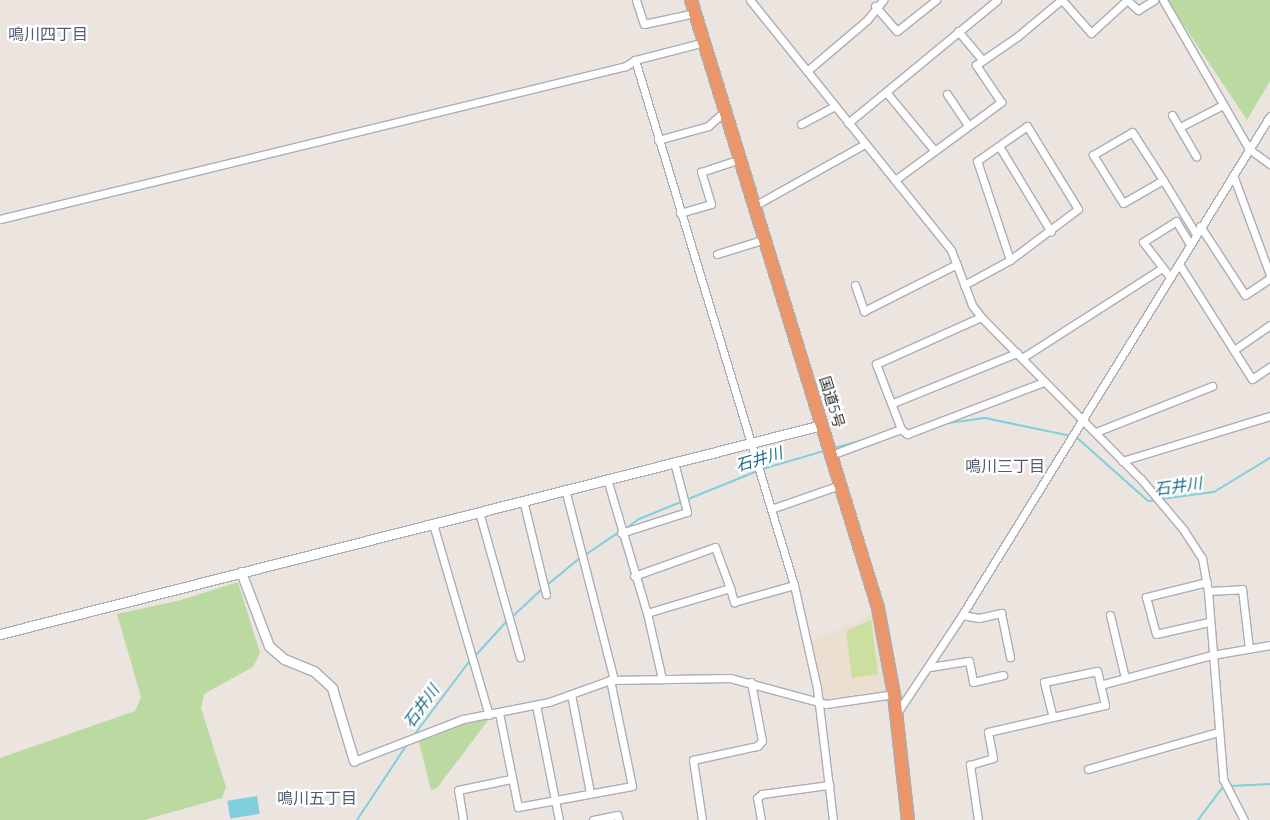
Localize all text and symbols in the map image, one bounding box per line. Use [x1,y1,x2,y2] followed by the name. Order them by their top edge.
[8,24,88,44] district label: 鳴川四丁目
[816,374,848,430] street label: 国道5号
[733,443,785,475] water label: 石井川
[965,456,1045,476] district label: 鳴川三丁目
[1153,473,1203,499] water label: 石井川
[399,681,443,731] water label: 石井川
[277,788,357,808] district label: 鳴川五丁目

